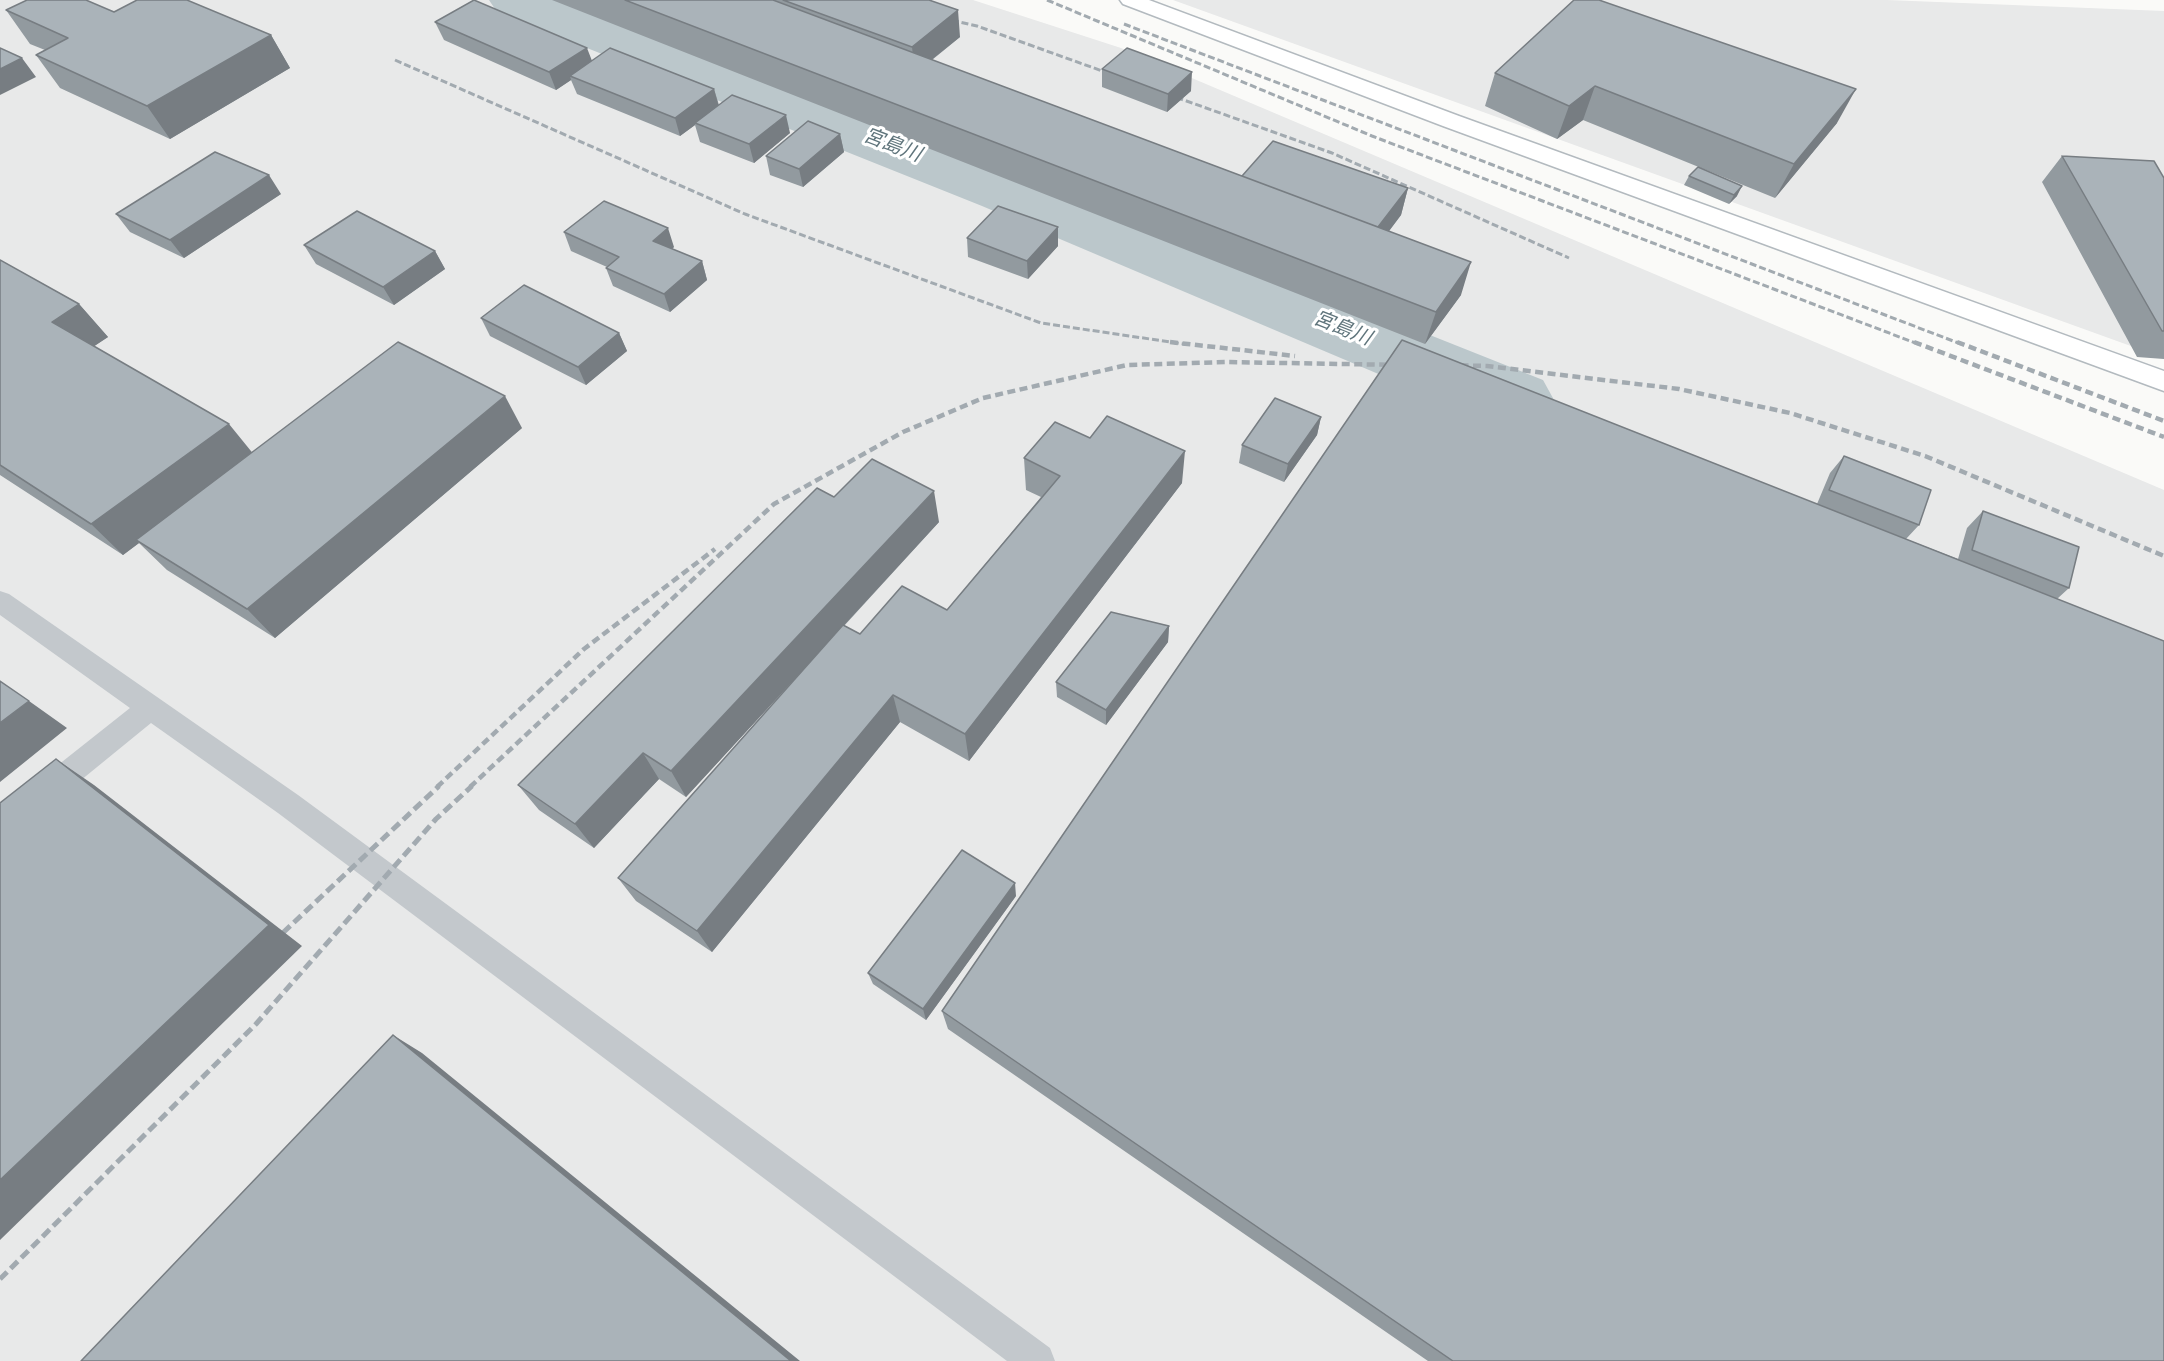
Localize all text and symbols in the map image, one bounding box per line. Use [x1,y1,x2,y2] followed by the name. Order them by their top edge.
[860,124,924,168] water label: 宮島川
[1310,307,1374,351] water label: 宮島川

